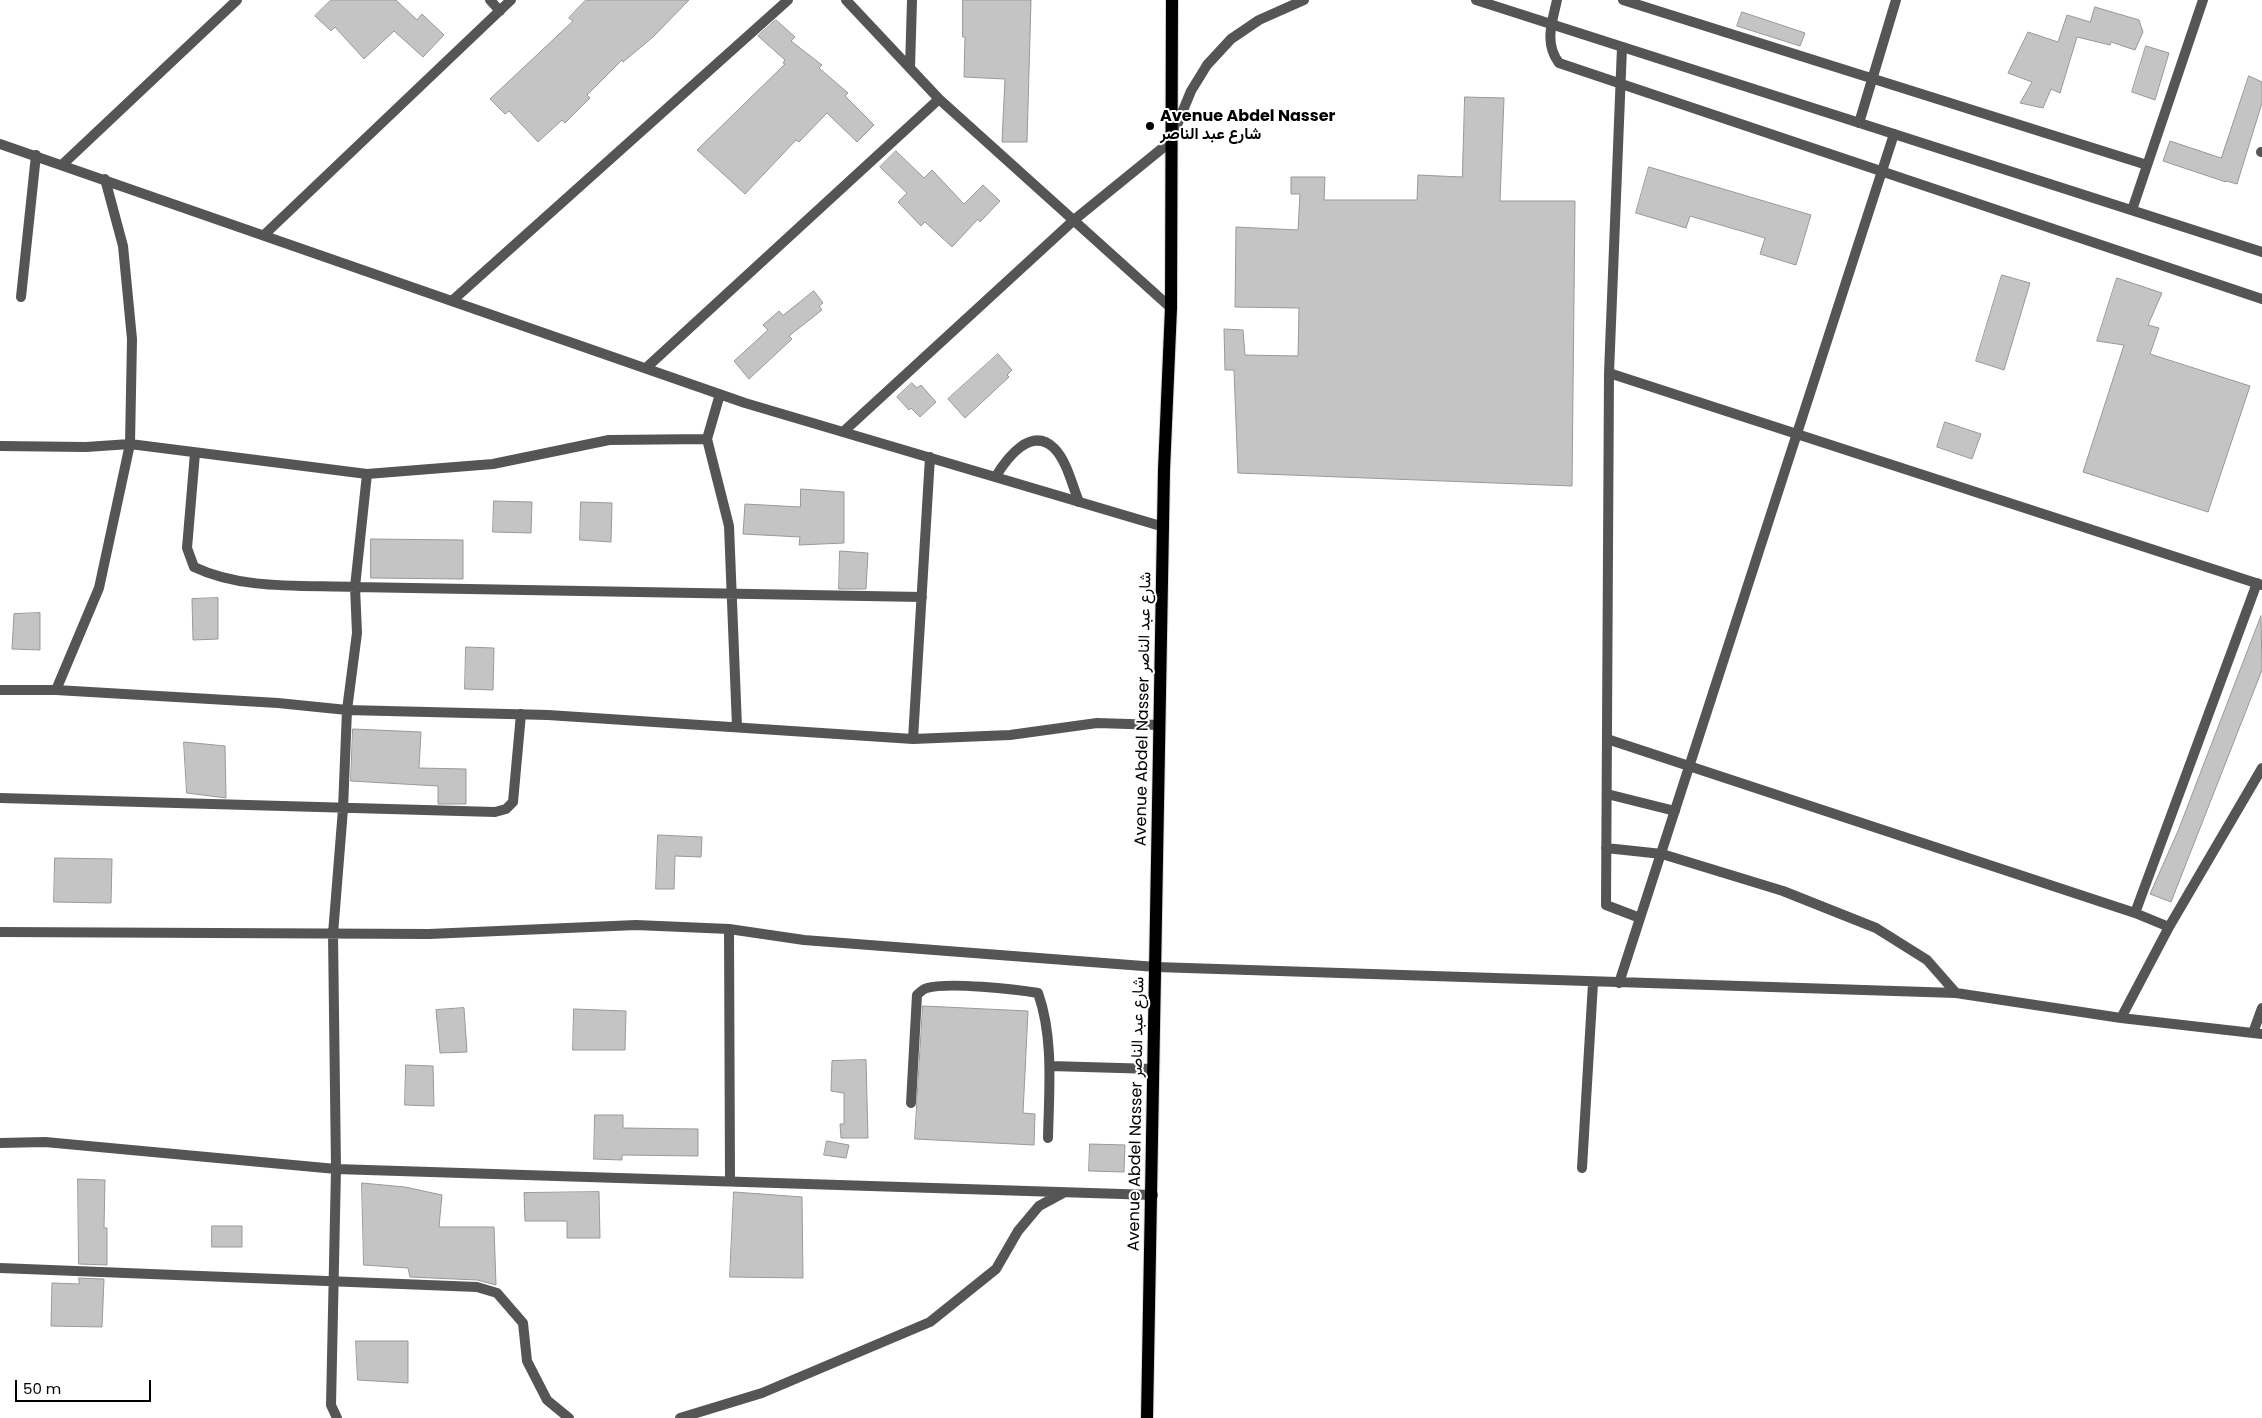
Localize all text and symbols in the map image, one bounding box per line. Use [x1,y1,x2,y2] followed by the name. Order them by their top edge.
[1160,107,1335,145] place label: Avenue Abdel Nasser شارع عبد الناصر
[1144,120,1156,132] marker: Avenue Abdel Nasser شارع عبد الناصر
[1132,572,1156,846] street label: Avenue Abdel Nasser شارع عبد الناصر
[1125,977,1149,1251] street label: Avenue Abdel Nasser شارع عبد الناصر
[18,1370,154,1402] scale bar
[23,1378,61,1399] text: 50 m

